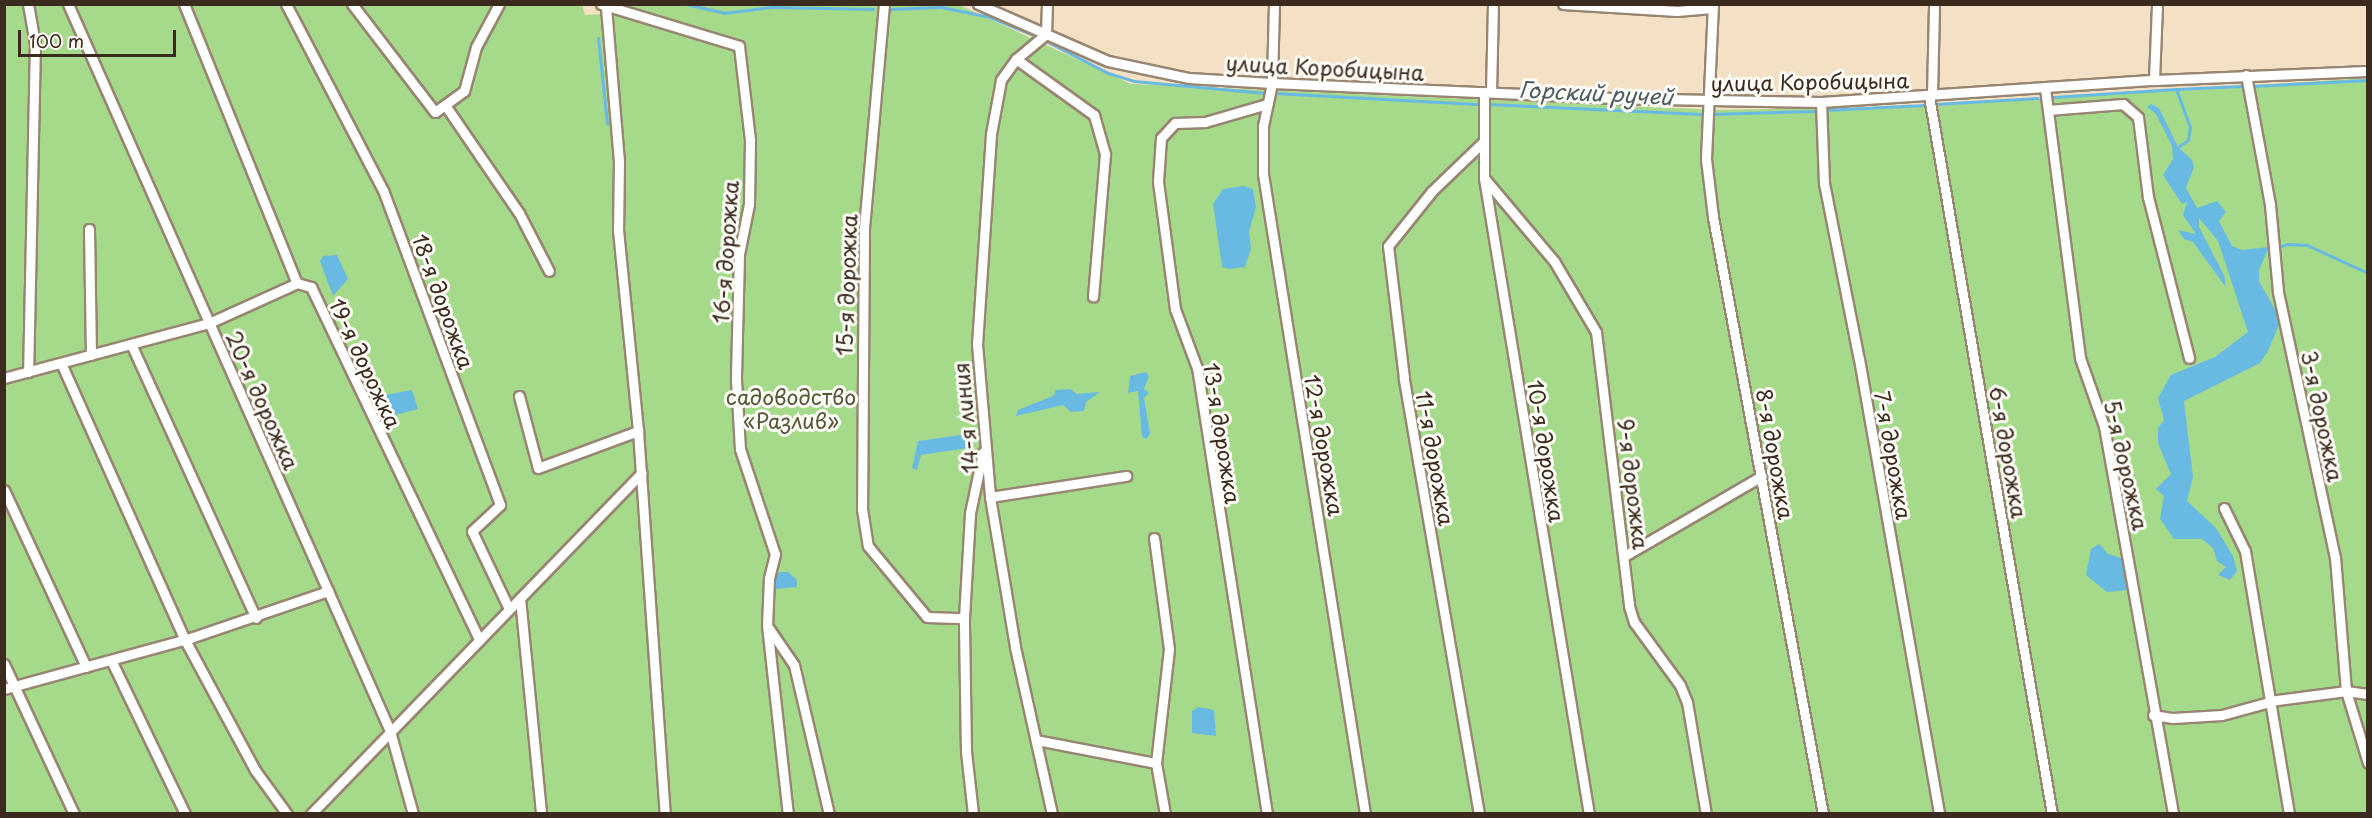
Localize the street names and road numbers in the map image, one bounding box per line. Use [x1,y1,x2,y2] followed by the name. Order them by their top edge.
[1225,49,1425,85] street label: улица Коробицына
[1710,67,1910,95] street label: улица Коробицына
[707,180,743,324] street label: 16-я дорожка
[831,214,861,356] street label: 15-я дорожка
[408,230,480,372] street label: 18-я дорожка
[325,294,407,432] street label: 19-я дорожка
[221,327,305,473] street label: 20-я дорожка
[2297,348,2349,484] street label: 3-я дорожка
[948,361,982,475] street label: 14-я линия
[1199,361,1247,505] street label: 13-я дорожка
[1300,372,1350,518] street label: 12-я дорожка
[1523,378,1571,524] street label: 10-я дорожка
[1985,384,2033,520] street label: 6-я дорожка
[1752,387,1800,521] street label: 8-я дорожка
[1412,388,1460,528] street label: 11-я дорожка
[1870,389,1918,521] street label: 7-я дорожка
[2100,397,2154,533] street label: 5-я дорожка
[1613,417,1655,551] street label: 9-я дорожка

